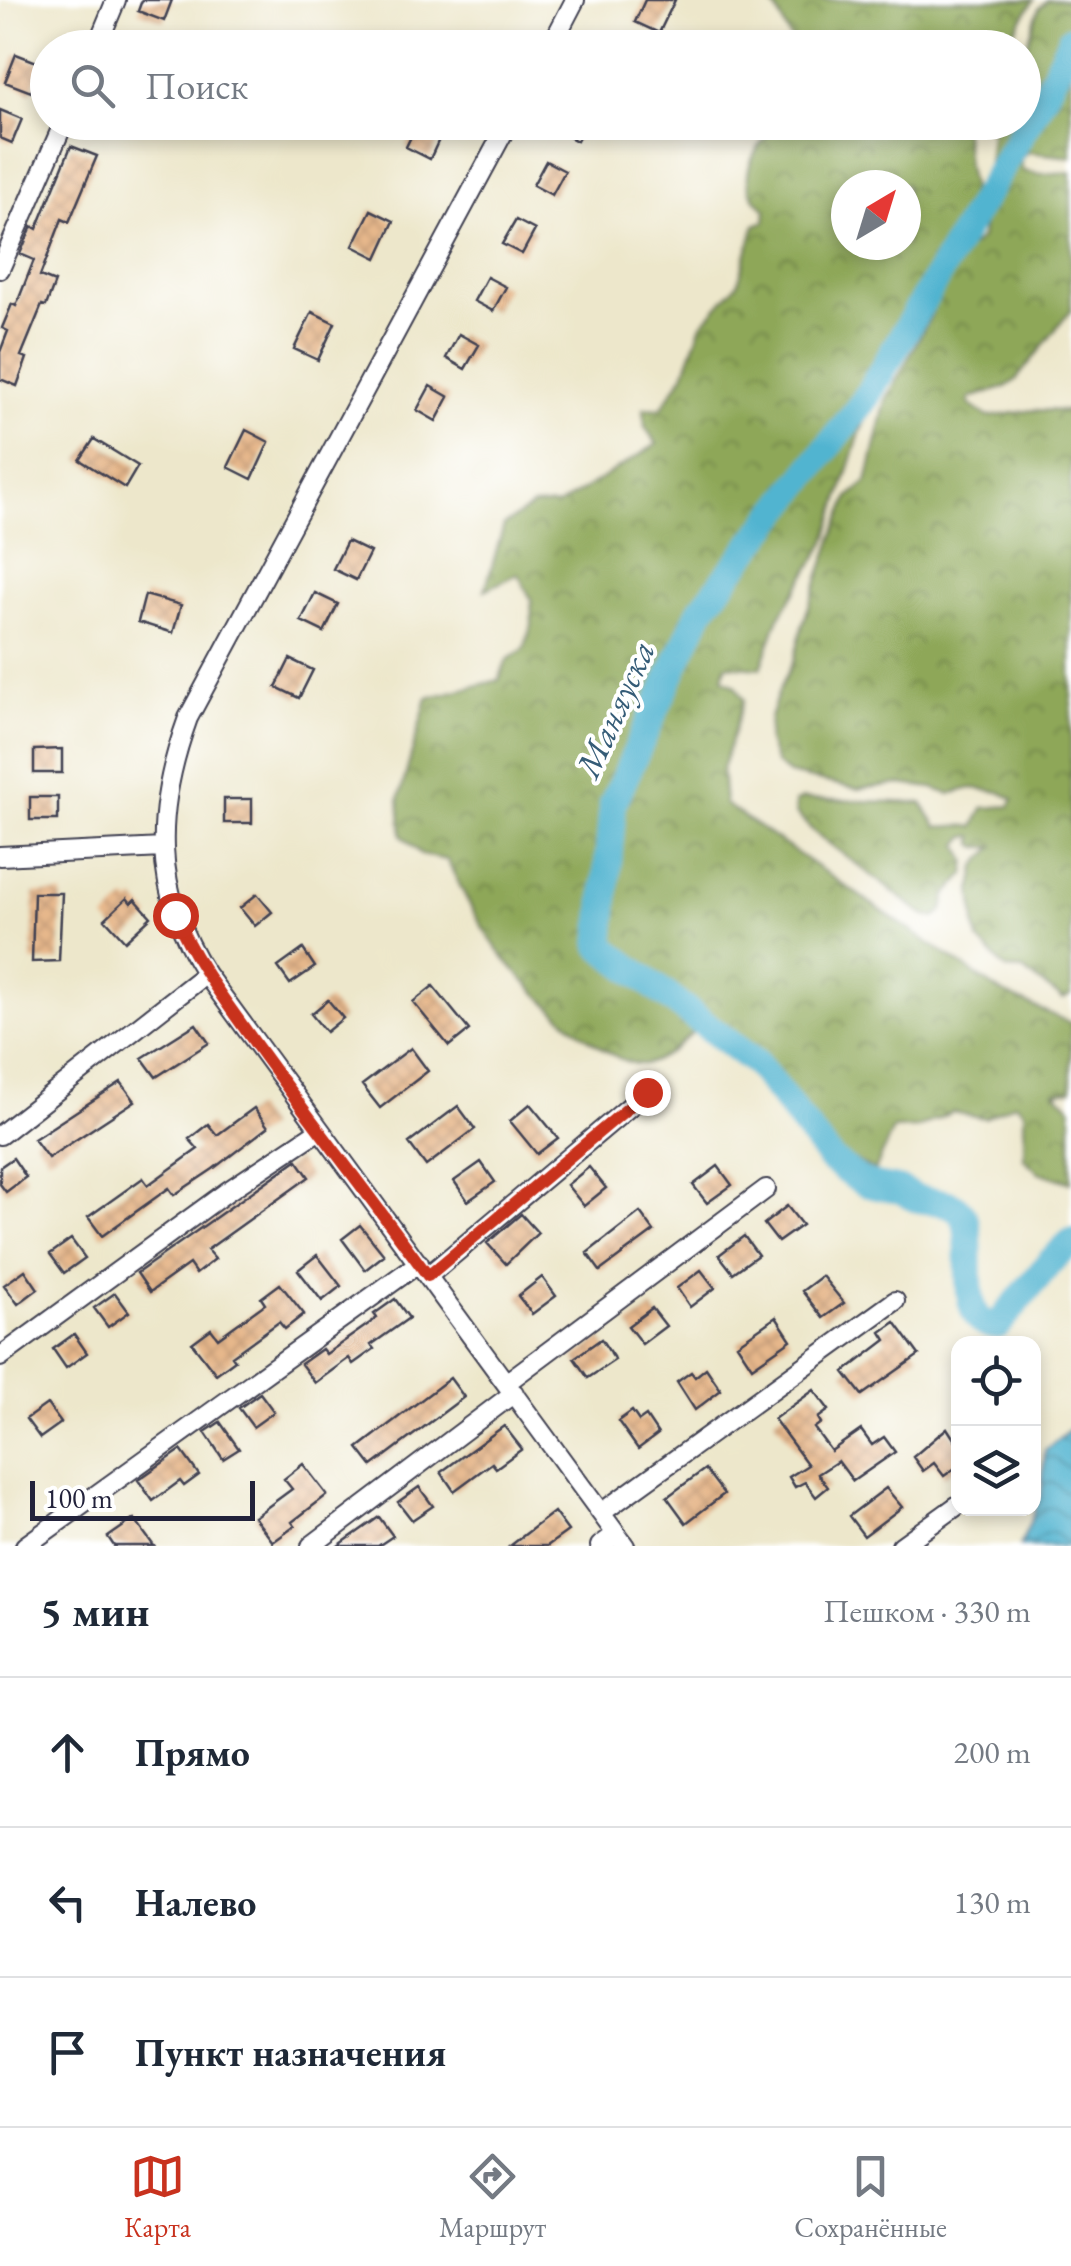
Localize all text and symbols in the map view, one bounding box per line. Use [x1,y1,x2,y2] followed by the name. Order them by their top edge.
[30,30,1041,140] search box
[65,58,120,113] icon: search
[145,61,248,110] text: Поиск
[831,170,921,260] north arrow
[564,634,665,786] water label: Маняуска
[153,893,199,939] route start
[625,1070,671,1116] route end
[951,1336,1041,1516] map controls
[951,1336,1041,1426] button: locate
[951,1426,1041,1516] button: layers
[30,1476,255,1520] scale bar
[45,1480,113,1516] text: 100 m
[40,1584,149,1639] text: 5 мин
[823,1590,1031,1632] text: Пешком · 330 m
[40,1725,95,1780] icon: ahead
[135,1728,250,1777] text: Прямо
[954,1731,1031,1773] text: 200 m
[40,1875,95,1930] icon: left
[135,1878,256,1927] text: Налево
[954,1881,1031,1923] text: 130 m
[40,2025,95,2080] icon: arrive
[135,2028,446,2077] text: Пункт назначения
[124,2149,191,2245] tab: Карта
[439,2149,546,2245] tab: Маршрут
[794,2149,947,2245] tab: Сохранённые

